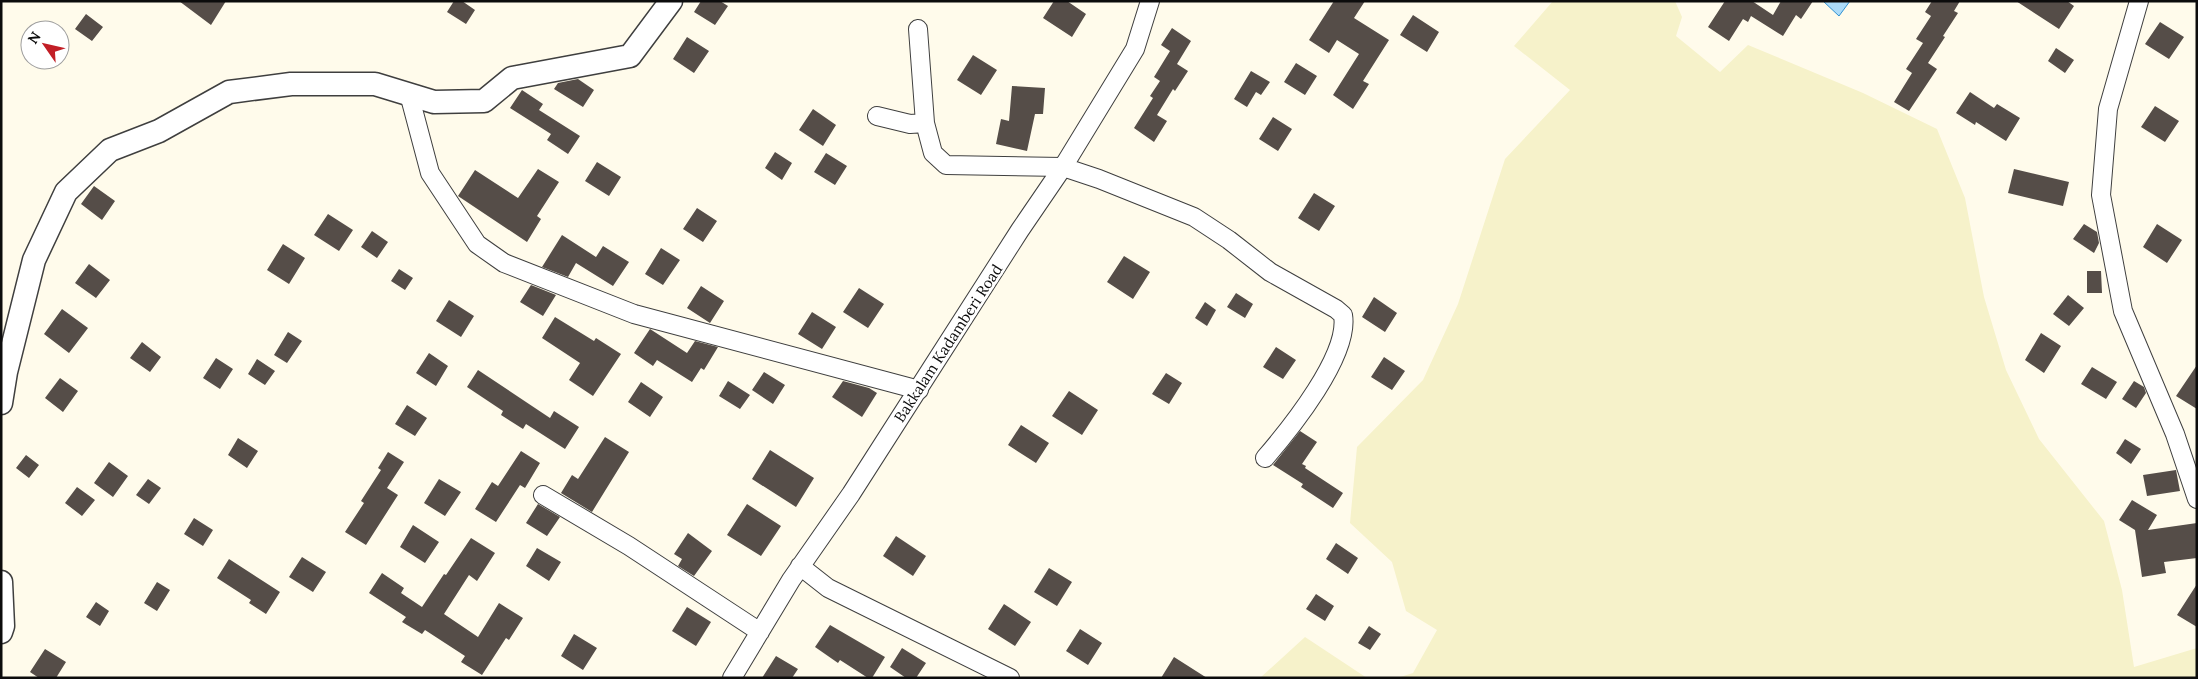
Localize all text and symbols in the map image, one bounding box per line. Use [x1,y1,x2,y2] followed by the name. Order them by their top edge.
[20,20,70,70] north arrow
[24,28,45,47] text: N
[890,260,1006,426] street label: Bakkalam Kadamberi Road

